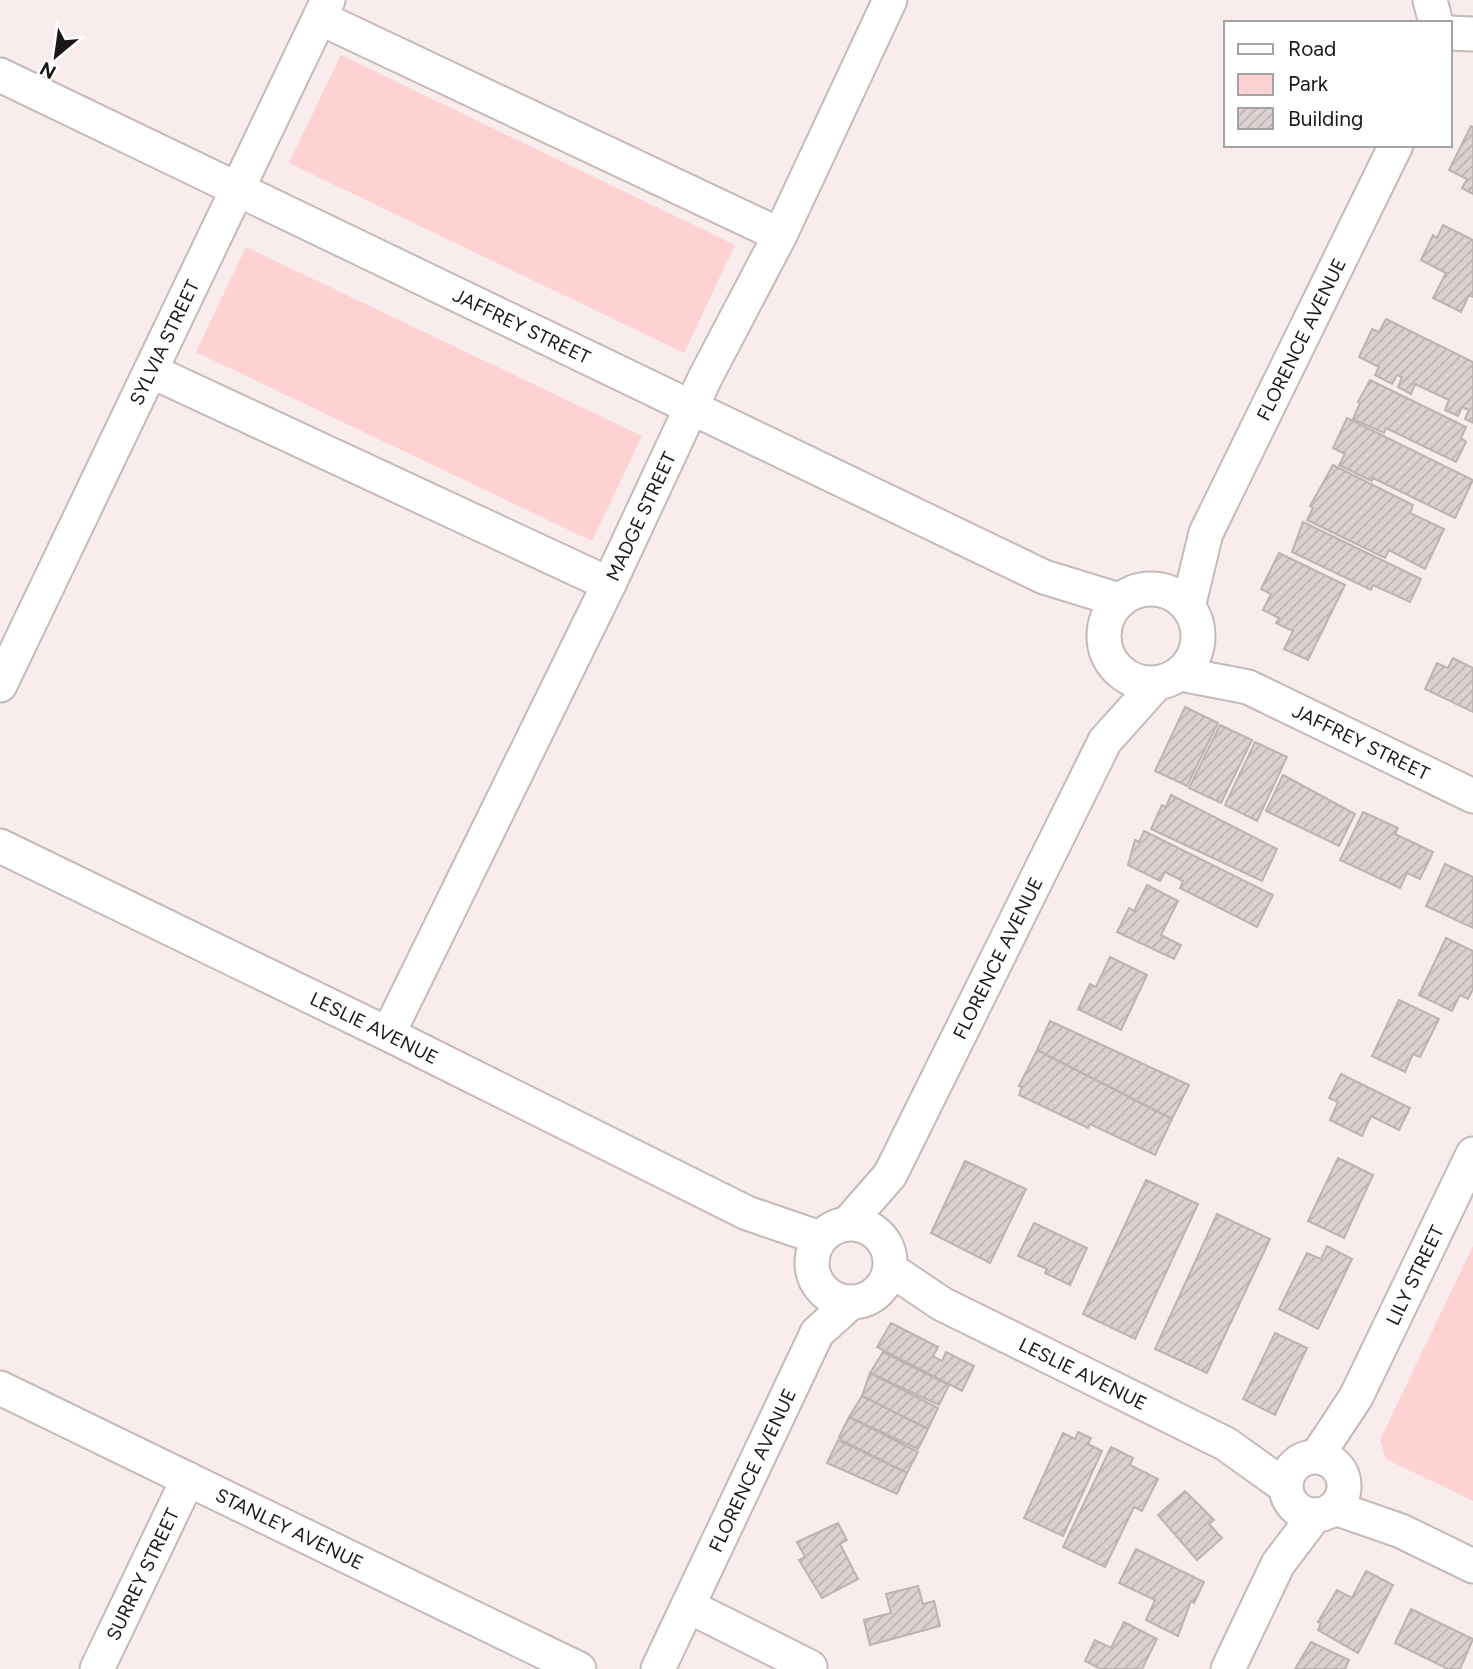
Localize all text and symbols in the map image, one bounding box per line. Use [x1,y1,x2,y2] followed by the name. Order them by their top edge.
[21,21,91,91] north arrow
[1224,21,1452,147] legend
[1288,36,1336,61] text: Road
[36,57,60,84] text: N
[1288,71,1329,96] text: Park
[1288,106,1363,131] text: Building
[1252,254,1351,424] street label: FLORENCE AVENUE
[125,276,205,409] street label: SYLVIA STREET
[449,284,595,369] street label: JAFFREY STREET
[601,448,681,585] street label: MADGE STREET
[1289,699,1434,785] street label: JAFFREY STREET
[948,873,1048,1043] street label: FLORENCE AVENUE
[306,987,442,1069] street label: LESLIE AVENUE
[1381,1221,1449,1329] street label: LILY STREET
[1015,1333,1151,1415] street label: LESLIE AVENUE
[704,1385,801,1556] street label: FLORENCE AVENUE
[212,1483,367,1575] street label: STANLEY AVENUE
[101,1504,184,1644] street label: SURREY STREET

